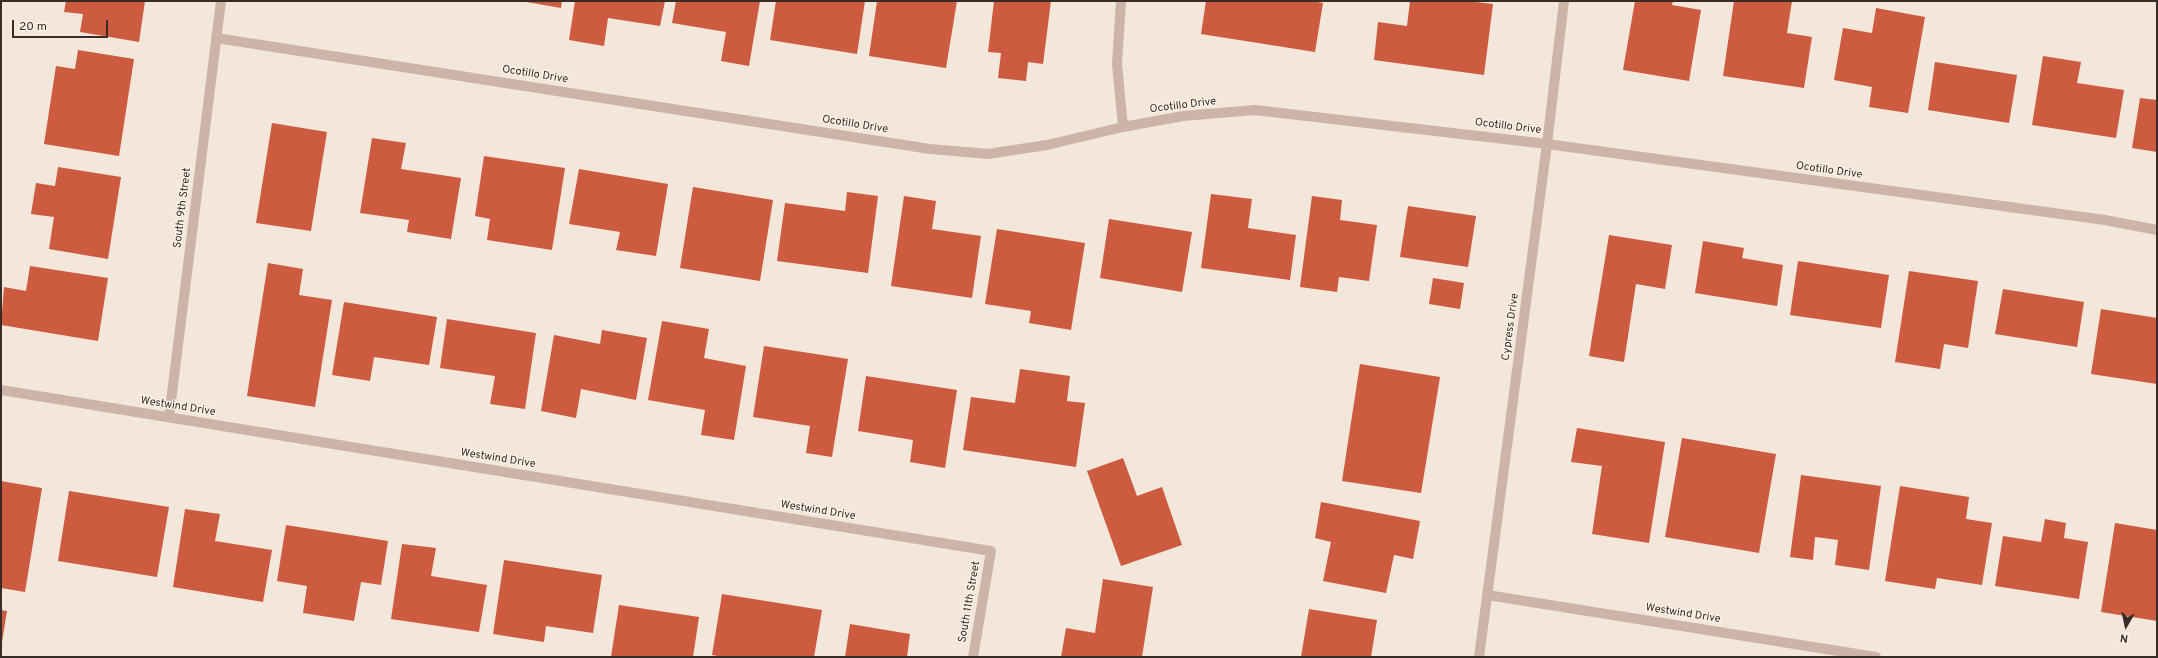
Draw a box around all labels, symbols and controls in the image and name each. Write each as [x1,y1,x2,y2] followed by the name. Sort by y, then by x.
[14,12,110,38] scale bar
[19,19,47,35] text: 20 m
[501,63,569,87] street label: Ocotillo Drive
[1149,95,1217,117] street label: Ocotillo Drive
[821,113,889,137] street label: Ocotillo Drive
[1474,116,1542,138] street label: Ocotillo Drive
[1795,160,1863,182] street label: Ocotillo Drive
[172,167,194,249] street label: South 9th Street
[1500,292,1522,362] street label: Cypress Drive
[140,395,216,419] street label: Westwind Drive
[460,447,536,471] street label: Westwind Drive
[780,499,856,523] street label: Westwind Drive
[956,560,984,644] street label: South 11th Street
[1645,602,1721,626] street label: Westwind Drive
[2106,606,2146,646] north arrow
[2119,630,2129,645] text: N

